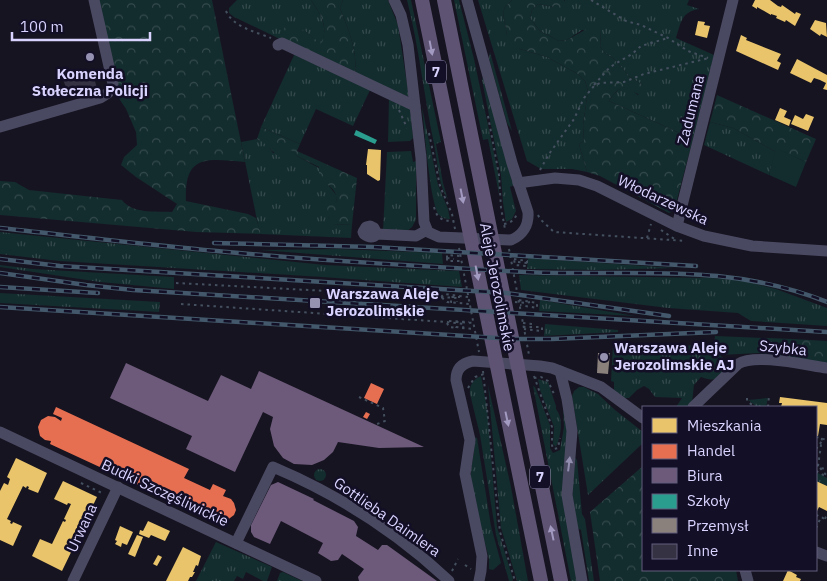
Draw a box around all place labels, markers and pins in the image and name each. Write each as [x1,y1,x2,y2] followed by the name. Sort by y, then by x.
[84,51,96,63] marker: Komenda Stołeczna Policji
[32,64,148,100] place label: Komenda Stołeczna Policji
[326,284,439,320] place label: Warszawa Aleje Jerozolimskie
[308,296,322,310] marker: Warszawa Aleje Jerozolimskie
[614,338,734,374] place label: Warszawa Aleje Jerozolimskie AJ
[598,351,610,363] marker: Warszawa Aleje Jerozolimskie AJ

